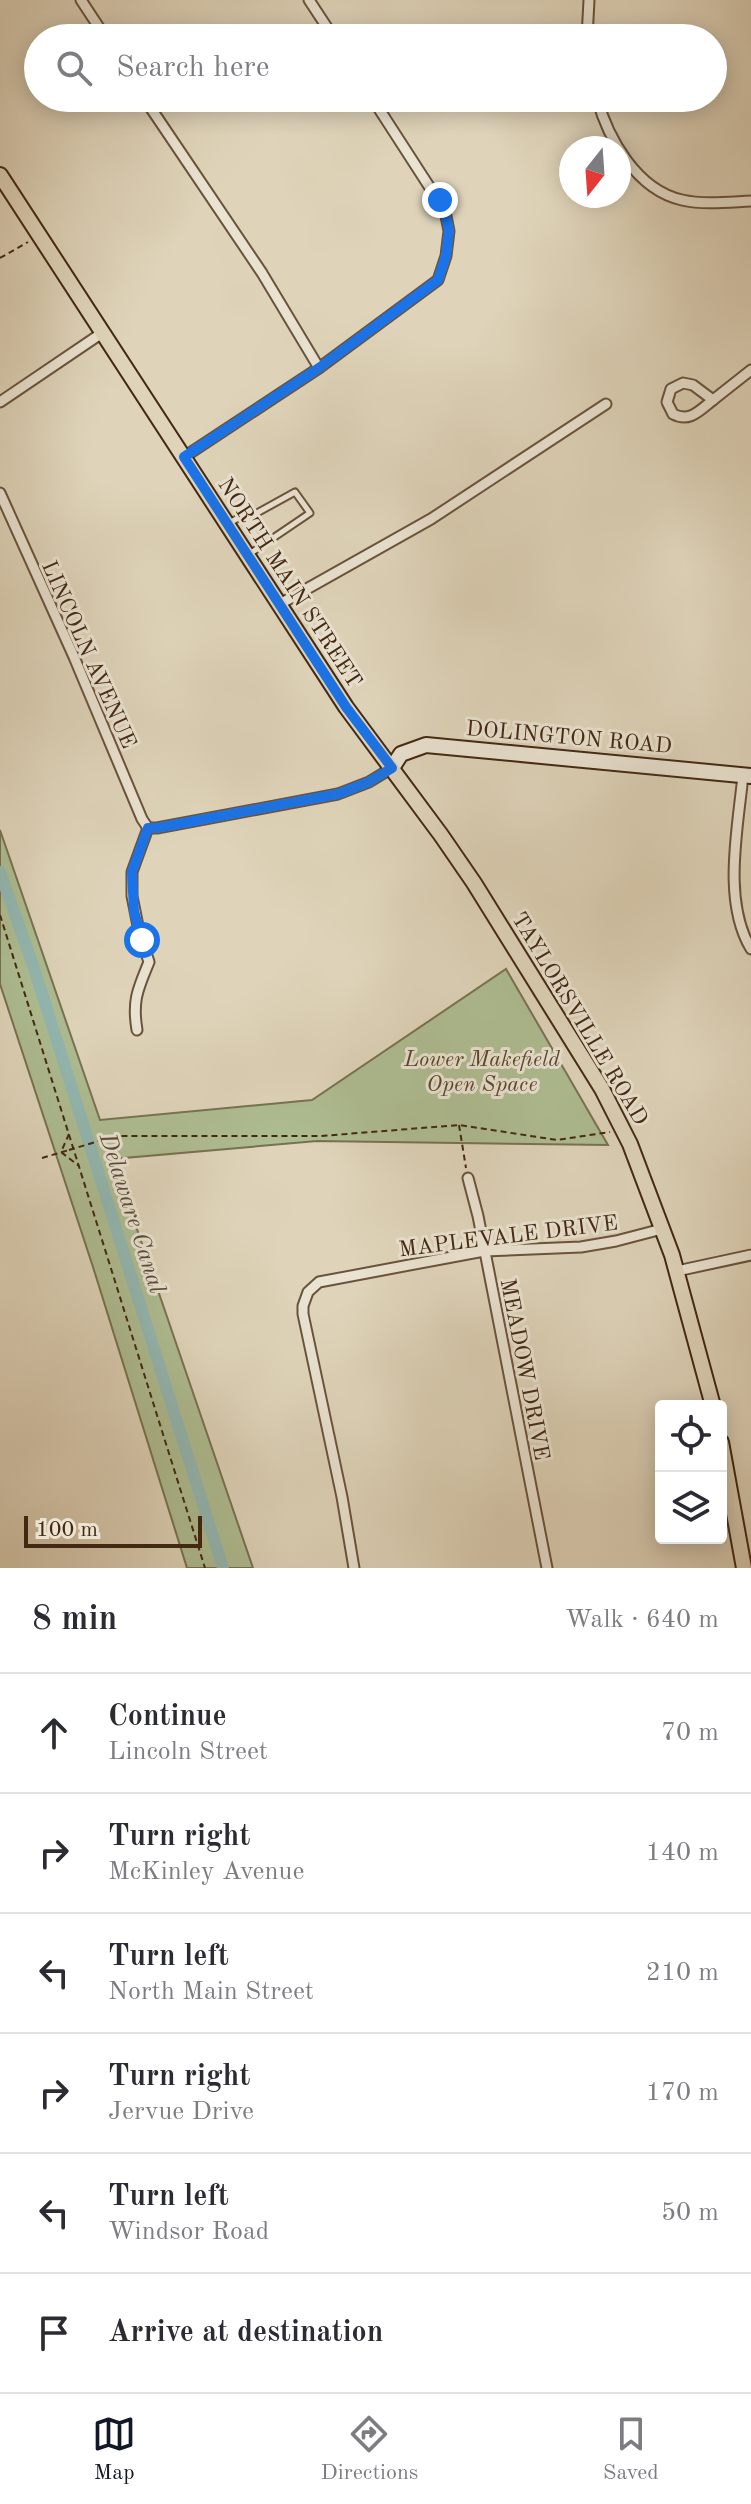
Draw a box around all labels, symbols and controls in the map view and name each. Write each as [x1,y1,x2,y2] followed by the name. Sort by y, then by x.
[24,24,727,112] search box
[52,46,96,90] icon: search
[116,53,270,83] text: Search here
[559,136,631,208] north arrow
[422,182,458,218] route end
[213,474,365,692] street label: NORTH MAIN STREET
[37,558,140,752] street label: LINCOLN AVENUE
[465,718,673,758] street label: DOLINGTON ROAD
[507,909,652,1129] street label: TAYLORSVILLE ROAD
[124,922,160,958] route start
[403,1049,560,1096] park label: Lower Makefield Open Space
[94,1130,168,1297] water label: Delaware Canal
[397,1213,619,1261] street label: MAPLEVALE DRIVE
[496,1277,552,1462] street label: MEADOW DRIVE
[655,1400,727,1544] map controls
[655,1400,727,1472] button: locate
[655,1472,727,1544] button: layers
[24,1512,202,1548] scale bar
[36,1519,98,1541] text: 100 m
[32,1603,117,1637] text: 8 min
[565,1607,719,1633] text: Walk · 640 m
[108,1702,227,1732] text: Continue
[32,1711,76,1755] icon: ahead
[661,1720,719,1746] text: 70 m
[108,1739,268,1765] text: Lincoln Street
[108,1822,250,1852] text: Turn right
[32,1831,76,1875] icon: right
[646,1840,719,1866] text: 140 m
[108,1859,304,1885] text: McKinley Avenue
[108,1942,229,1972] text: Turn left
[32,1951,76,1995] icon: left
[646,1960,719,1986] text: 210 m
[108,1979,314,2005] text: North Main Street
[108,2062,250,2092] text: Turn right
[32,2071,76,2115] icon: right
[646,2080,719,2106] text: 170 m
[108,2099,254,2125] text: Jervue Drive
[108,2182,229,2212] text: Turn left
[32,2191,76,2235] icon: left
[661,2200,719,2226] text: 50 m
[108,2219,269,2245] text: Windsor Road
[32,2311,76,2355] icon: arrive
[108,2318,383,2348] text: Arrive at destination
[92,2412,136,2487] tab: Map
[321,2412,418,2487] tab: Directions
[603,2412,659,2487] tab: Saved

